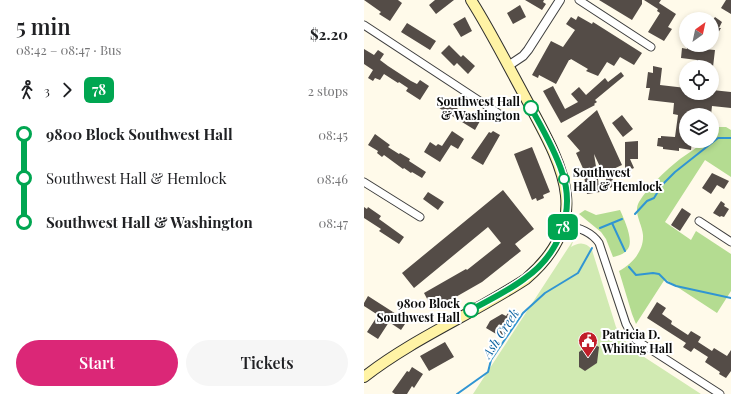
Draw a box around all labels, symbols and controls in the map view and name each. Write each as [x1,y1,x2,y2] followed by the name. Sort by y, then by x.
[16,11,71,41] text: 5 min
[679,12,719,52] north arrow
[679,12,719,148] map controls
[310,24,348,44] text: $2.20
[16,41,121,58] text: 08:42 – 08:47 · Bus
[679,60,719,100] button: locate
[16,79,38,101] icon: walk
[56,79,78,101] icon: forward
[92,80,106,99] text: 78
[44,82,50,99] text: 3
[308,82,348,99] text: 2 stops
[436,93,521,123] place label: Southwest Hall & Washington
[523,100,539,116] marker: Southwest Hall & Washington
[679,108,719,148] button: layers
[46,124,233,144] text: 9800 Block Southwest Hall
[318,126,348,143] text: 08:45
[573,164,663,194] place label: Southwest Hall & Hemlock
[46,168,227,188] text: Southwest Hall & Hemlock
[317,170,348,187] text: 08:46
[558,173,570,185] marker: Southwest Hall & Hemlock
[46,212,253,232] text: Southwest Hall & Washington
[318,214,348,231] text: 08:47
[545,214,581,240] line badge: 78
[556,217,570,236] text: 78
[376,295,461,325] place label: 9800 Block Southwest Hall
[463,302,479,318] marker: 9800 Block Southwest Hall
[477,305,522,362] water label: Ash Creek
[601,326,673,356] place label: Patricia D. Whiting Hall
[577,330,599,358] public building icon: Patricia D. Whiting Hall
[16,340,178,386] button: Start
[186,340,348,386] button: Tickets

